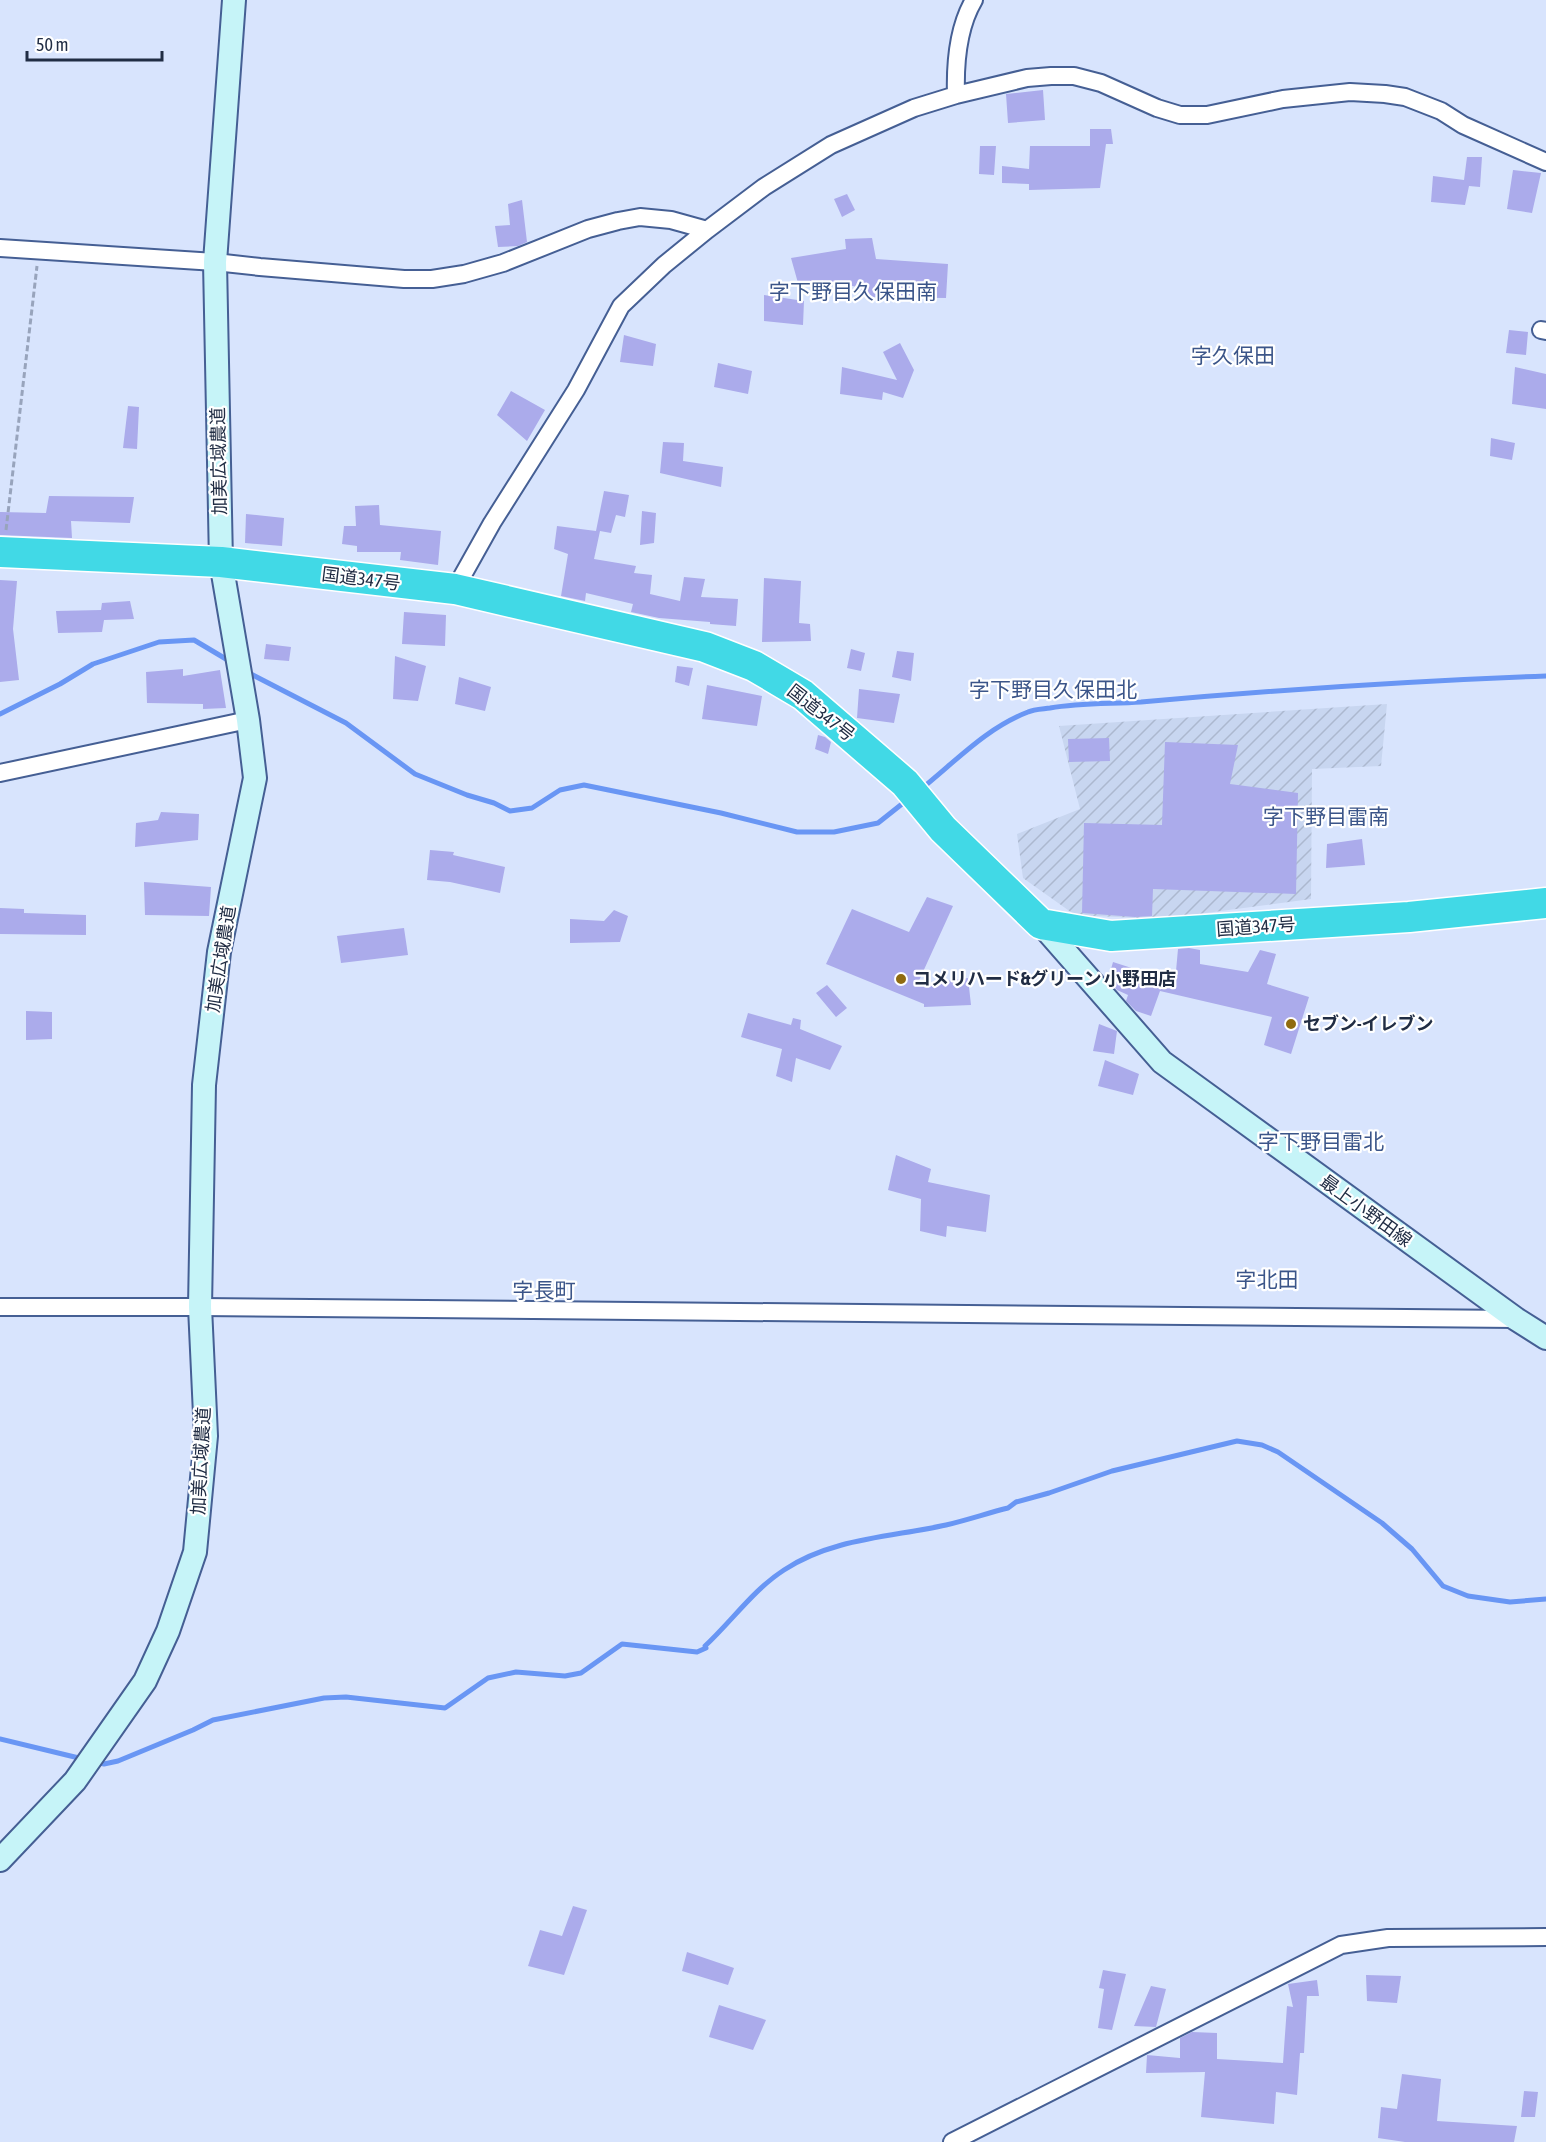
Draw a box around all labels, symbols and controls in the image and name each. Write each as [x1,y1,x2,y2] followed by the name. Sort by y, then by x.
[27,24,162,62] scale bar
[36,34,68,55] text: 50 m
[769,279,937,303] district label: 字下野目久保田南
[1191,343,1275,367] district label: 字久保田
[207,407,230,515] street label: 加美広域農道
[320,563,402,594] street label: 国道347号
[969,677,1137,701] district label: 字下野目久保田北
[784,680,859,745] street label: 国道347号
[1263,804,1389,828] district label: 字下野目雷南
[202,904,239,1014] street label: 加美広域農道
[1216,913,1296,940] street label: 国道347号
[913,968,1176,989] place label: コメリハード&グリーン 小野田店
[894,972,908,986] marker: コメリハード&グリーン 小野田店
[1303,1013,1434,1034] place label: セブン-イレブン
[1284,1017,1298,1031] marker: セブン-イレブン
[1258,1129,1384,1153] district label: 字下野目雷北
[1316,1170,1416,1251] street label: 最上小野田線
[1236,1267,1299,1291] district label: 字北田
[513,1278,576,1302] district label: 字長町
[187,1406,214,1515] street label: 加美広域農道

